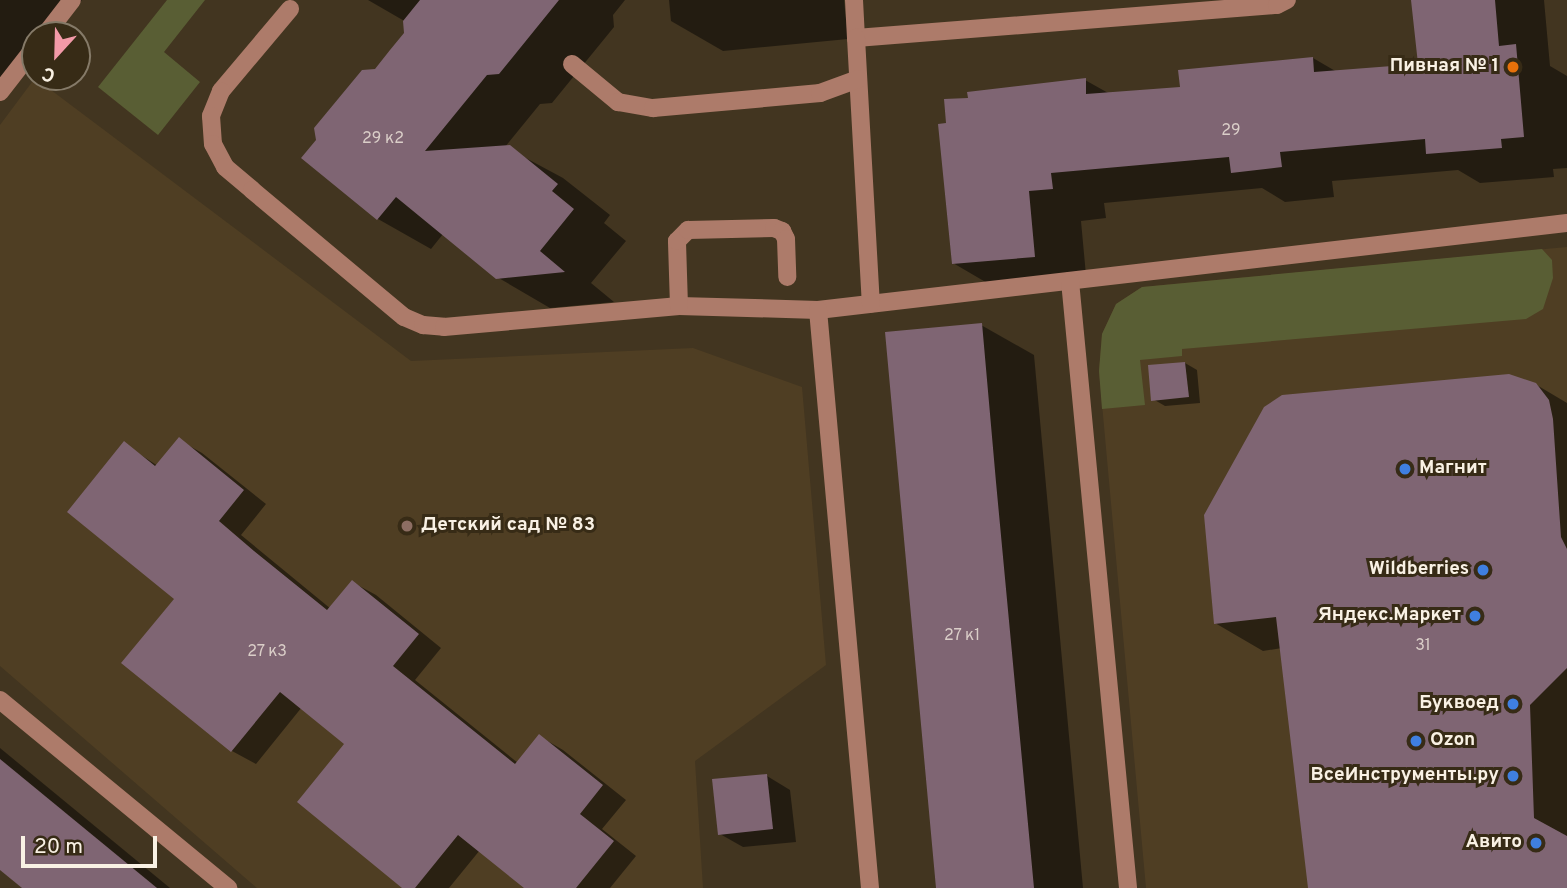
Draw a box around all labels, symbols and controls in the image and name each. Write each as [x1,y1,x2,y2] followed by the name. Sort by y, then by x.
[21,21,91,91] north arrow
[1390,56,1499,78] place label: Пивная № 1
[1505,59,1521,75] marker: Пивная № 1
[39,60,59,87] text: С
[1221,121,1241,141] house number: 29
[362,129,404,149] house number: 29 к2
[1419,458,1487,480] place label: Магнит
[1397,461,1413,477] marker: Магнит
[421,515,595,537] place label: Детский сад № 83
[399,518,415,534] marker: Детский сад № 83
[1369,559,1469,581] place label: Wildberries
[1475,562,1491,578] marker: Wildberries
[1318,605,1461,627] place label: Яндекс.Маркет
[1467,608,1483,624] marker: Яндекс.Маркет
[944,626,980,646] house number: 27 к1
[1415,636,1431,656] house number: 31
[247,642,287,662] house number: 27 к3
[1419,693,1499,715] place label: Буквоед
[1505,696,1521,712] marker: Буквоед
[1430,730,1475,752] place label: Ozon
[1408,733,1424,749] marker: Ozon
[1311,765,1499,787] place label: ВсеИнструменты.ру
[1505,768,1521,784] marker: ВсеИнструменты.ру
[24,822,161,866] scale bar
[1466,832,1522,854] place label: Авито
[34,834,83,861] text: 20 m
[1528,835,1544,851] marker: Авито

